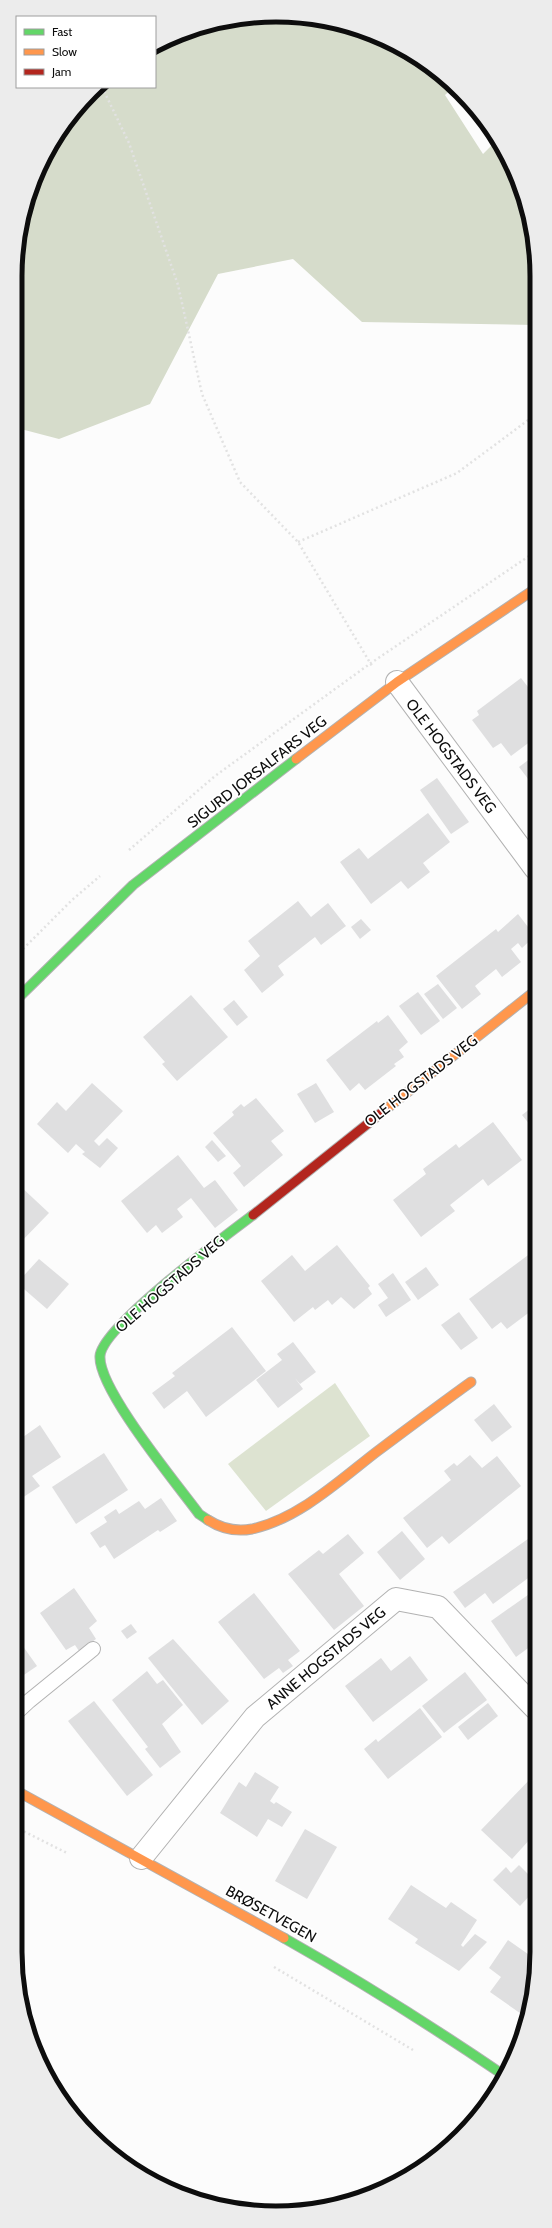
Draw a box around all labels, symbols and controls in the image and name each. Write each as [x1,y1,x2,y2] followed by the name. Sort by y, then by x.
[16,16,156,88] legend
[52,24,72,39] text: Fast
[52,44,77,59] text: Slow
[51,64,71,79] text: Jam
[402,695,500,817] street label: OLE HOGSTADS VEG
[184,712,330,832] street label: SIGURD JORSALFARS VEG
[361,1031,481,1131] street label: OLE HOGSTADS VEG
[112,1232,228,1336] street label: OLE HOGSTADS VEG
[263,1603,389,1713] street label: ANNE HOGSTADS VEG
[223,1882,319,1946] street label: BRØSETVEGEN

